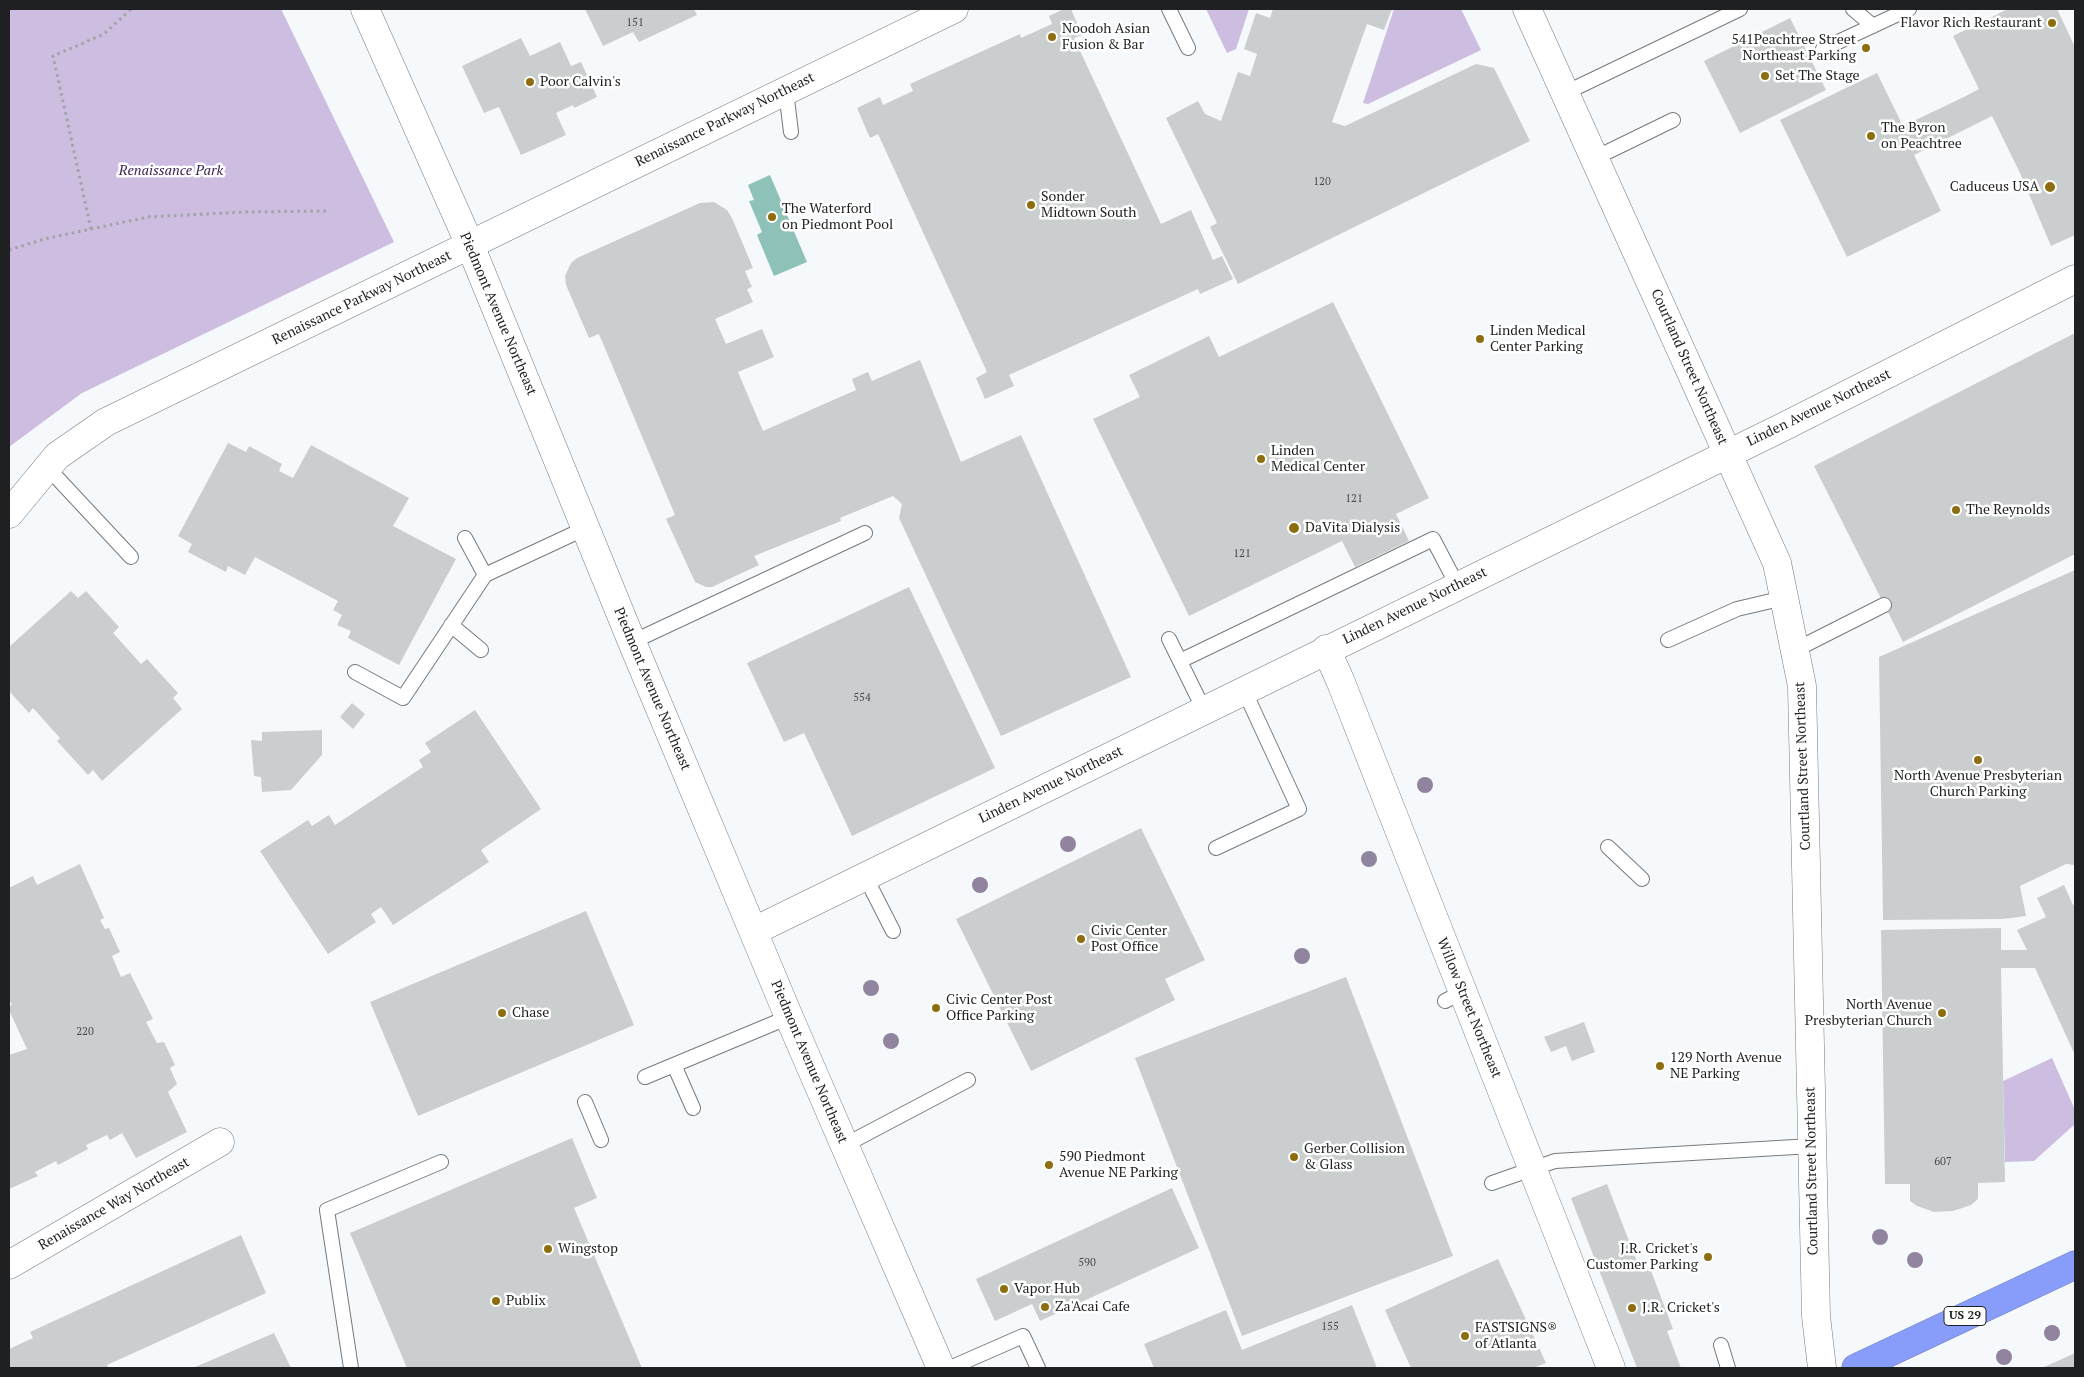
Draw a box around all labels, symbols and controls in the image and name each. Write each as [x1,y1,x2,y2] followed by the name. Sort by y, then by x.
[1900,15,2042,31] place label: Flavor Rich Restaurant
[626,16,644,30] house number: 151
[2046,17,2058,29] marker: Flavor Rich Restaurant
[1062,21,1150,54] place label: Noodoh Asian Fusion & Bar
[1046,31,1058,43] marker: Noodoh Asian Fusion & Bar
[1731,32,1856,64] place label: 541Peachtree Street Northeast Parking
[1860,42,1872,54] marker: 541Peachtree Street Northeast Parking
[1775,68,1860,84] place label: Set The Stage
[633,69,817,171] street label: Renaissance Parkway Northeast
[1759,70,1771,82] marker: Set The Stage
[540,74,621,90] place label: Poor Calvin's
[524,76,536,88] marker: Poor Calvin's
[1881,120,1962,152] place label: The Byron on Peachtree
[1865,130,1877,142] marker: The Byron on Peachtree
[119,163,223,179] park label: Renaissance Park
[1313,175,1331,189] house number: 120
[1950,179,2039,195] place label: Caduceus USA
[2043,180,2057,194] marker: Caduceus USA
[1041,189,1136,222] place label: Sonder Midtown South
[1025,199,1037,211] marker: Sonder Midtown South
[782,201,893,233] place label: The Waterford on Piedmont Pool
[766,211,778,223] marker: The Waterford on Piedmont Pool
[456,230,540,398] street label: Piedmont Avenue Northeast
[270,247,454,349] street label: Renaissance Parkway Northeast
[1647,287,1731,447] street label: Courtland Street Northeast
[1490,323,1586,356] place label: Linden Medical Center Parking
[1474,333,1486,345] marker: Linden Medical Center Parking
[1744,366,1894,450] street label: Linden Avenue Northeast
[1271,443,1365,476] place label: Linden Medical Center
[1255,453,1267,465] marker: Linden Medical Center
[1345,492,1363,506] house number: 121
[1966,502,2050,518] place label: The Reynolds
[1950,504,1962,516] marker: The Reynolds
[1305,520,1400,536] place label: DaVita Dialysis
[1287,521,1301,535] marker: DaVita Dialysis
[1233,547,1251,561] house number: 121
[1340,564,1490,648] street label: Linden Avenue Northeast
[610,605,694,773] street label: Piedmont Avenue Northeast
[1792,681,1814,851] street label: Courtland Street Northeast
[853,691,871,705] house number: 554
[976,743,1126,827] street label: Linden Avenue Northeast
[1972,754,1984,766] marker: North Avenue Presbyterian Church Parking
[1894,768,2062,800] place label: North Avenue Presbyterian Church Parking
[1091,923,1167,956] place label: Civic Center Post Office
[1075,933,1087,945] marker: Civic Center Post Office
[1433,935,1505,1081] street label: Willow Street Northeast
[767,978,851,1146] street label: Piedmont Avenue Northeast
[946,992,1052,1024] place label: Civic Center Post Office Parking
[1805,997,1932,1030] place label: North Avenue Presbyterian Church
[930,1002,942,1014] marker: Civic Center Post Office Parking
[512,1005,549,1021] place label: Chase
[496,1007,508,1019] marker: Chase
[1936,1007,1948,1019] marker: North Avenue Presbyterian Church
[76,1025,94,1039] house number: 220
[1670,1050,1782,1082] place label: 129 North Avenue NE Parking
[1654,1060,1666,1072] marker: 129 North Avenue NE Parking
[1802,1087,1822,1255] street label: Courtland Street Northeast
[1304,1141,1405,1174] place label: Gerber Collision & Glass
[1059,1149,1178,1182] place label: 590 Piedmont Avenue NE Parking
[1288,1151,1300,1163] marker: Gerber Collision & Glass
[36,1154,192,1254] street label: Renaissance Way Northeast
[1934,1155,1952,1169] house number: 607
[1043,1159,1055,1171] marker: 590 Piedmont Avenue NE Parking
[558,1241,618,1257] place label: Wingstop
[1586,1241,1698,1274] place label: J.R. Cricket's Customer Parking
[542,1243,554,1255] marker: Wingstop
[1702,1251,1714,1263] marker: J.R. Cricket's Customer Parking
[1078,1256,1096,1270] house number: 590
[1014,1281,1080,1297] place label: Vapor Hub
[998,1283,1010,1295] marker: Vapor Hub
[506,1293,546,1309] place label: Publix
[490,1295,502,1307] marker: Publix
[1055,1299,1130,1315] place label: Za'Acai Cafe
[1642,1300,1720,1316] place label: J.R. Cricket's
[1039,1301,1051,1313] marker: Za'Acai Cafe
[1626,1302,1638,1314] marker: J.R. Cricket's
[1944,1306,1986,1325] road number: US 29
[1321,1320,1339,1334] house number: 155
[1475,1320,1557,1352] place label: FASTSIGNS® of Atlanta
[1459,1330,1471,1342] marker: FASTSIGNS® of Atlanta

